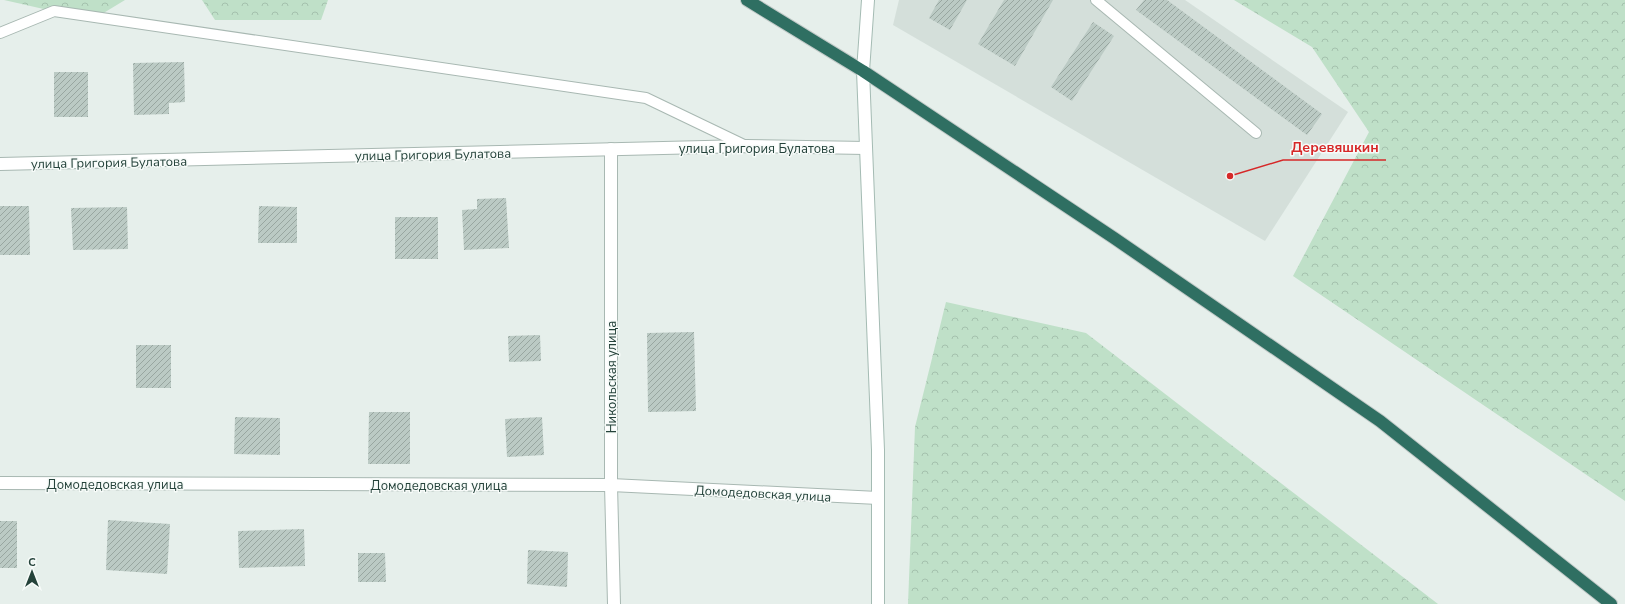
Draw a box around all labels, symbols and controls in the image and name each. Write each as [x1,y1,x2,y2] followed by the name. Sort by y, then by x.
[1283,134,1386,160] callout: Деревяшкин
[1291,138,1379,157] text: Деревяшкин
[679,140,835,158] street label: улица Григория Булатова
[355,145,511,165] street label: улица Григория Булатова
[31,153,187,173] street label: улица Григория Булатова
[603,321,621,433] street label: Никольская улица
[47,476,183,494] street label: Домодедовская улица
[371,477,507,495] street label: Домодедовская улица
[694,481,832,507] street label: Домодедовская улица
[12,552,52,592] north arrow
[28,555,36,570] text: С

